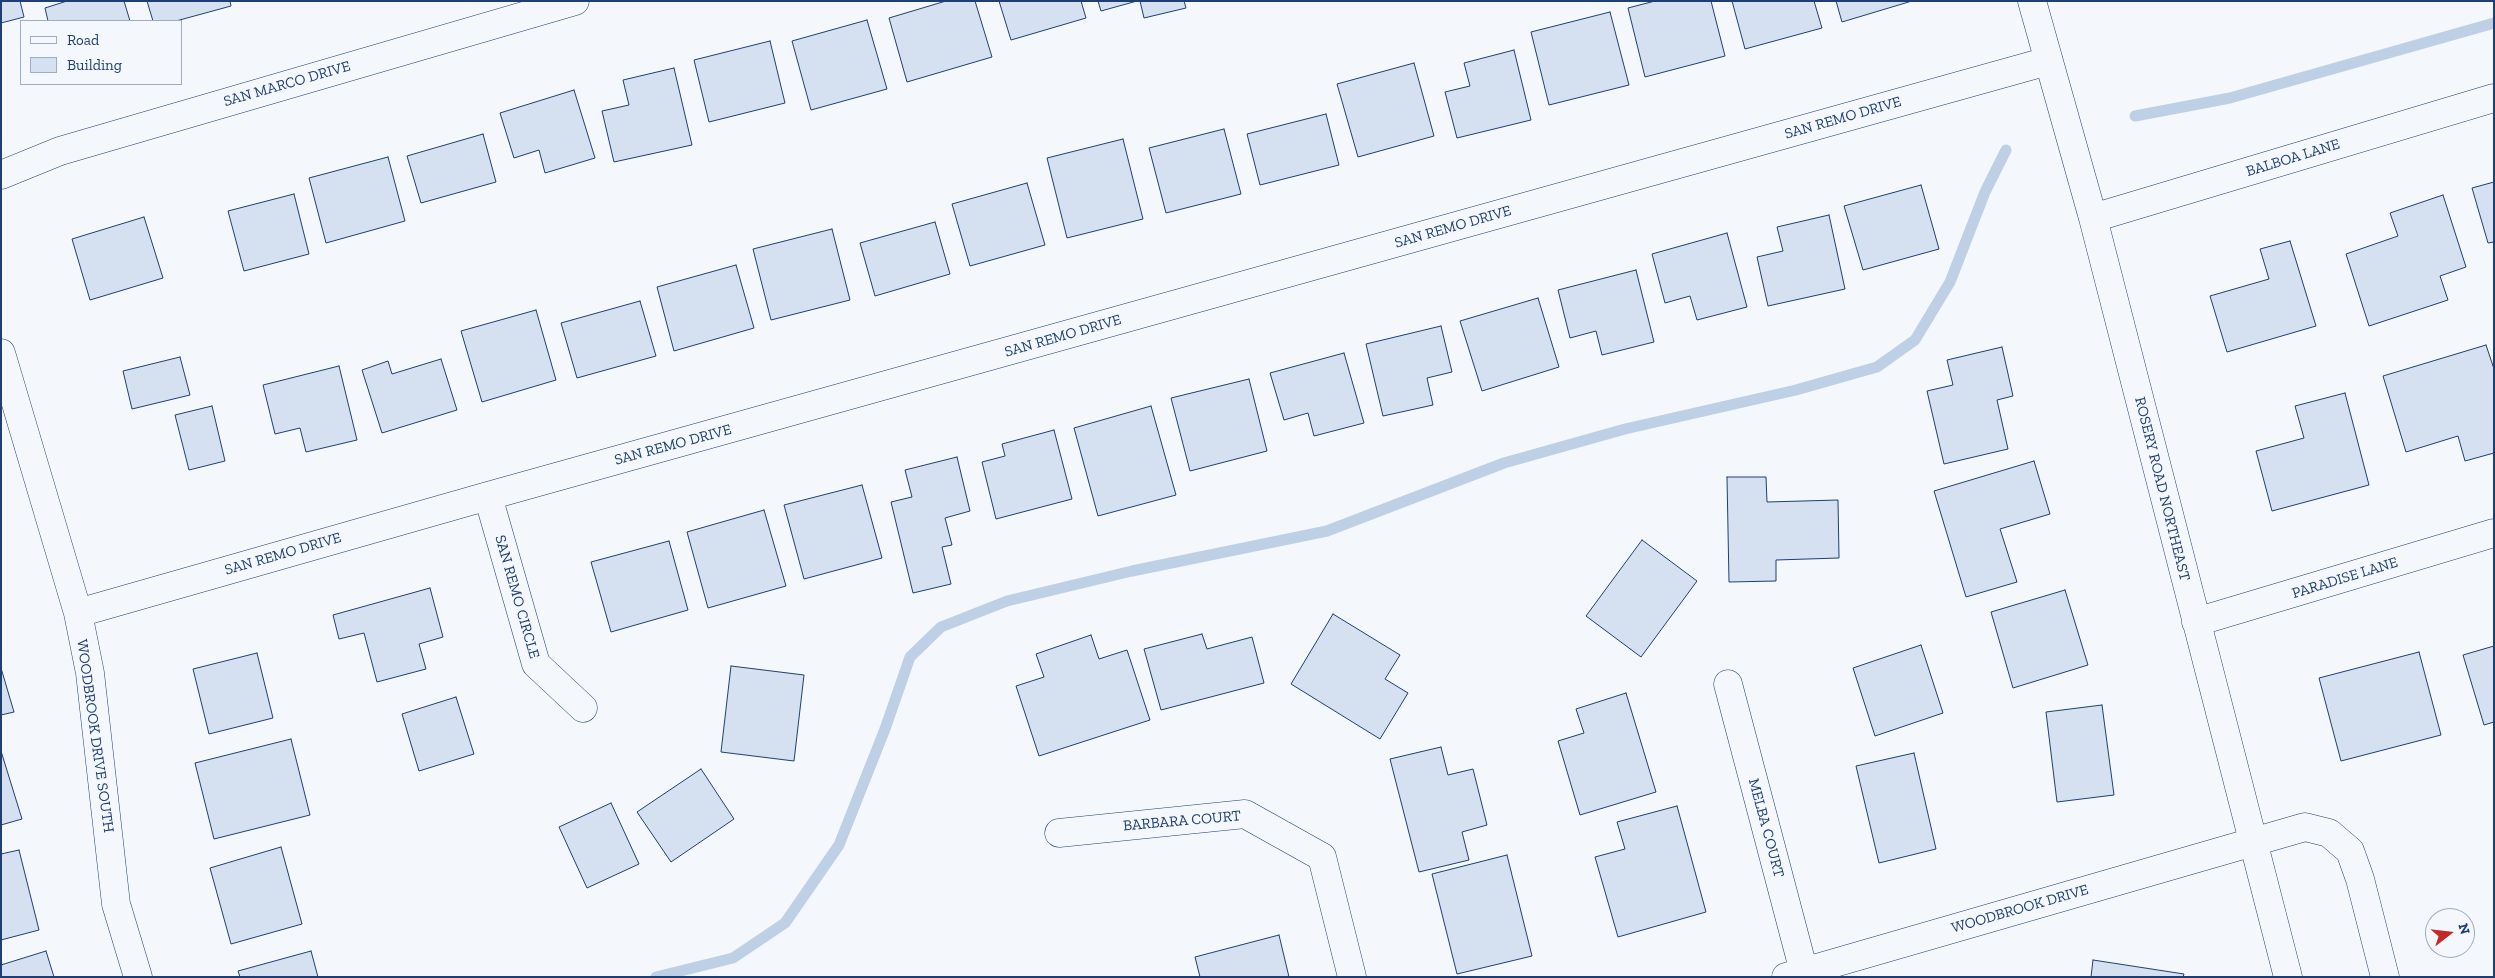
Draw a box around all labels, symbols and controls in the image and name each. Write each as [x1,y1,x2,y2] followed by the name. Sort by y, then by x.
[20,20,182,85] legend
[67,31,99,49] text: Road
[67,56,122,74] text: Building
[222,57,352,111] street label: SAN MARCO DRIVE
[1783,93,1903,143] street label: SAN REMO DRIVE
[2244,135,2342,181] street label: BALBOA LANE
[1393,202,1513,252] street label: SAN REMO DRIVE
[1003,311,1123,361] street label: SAN REMO DRIVE
[2130,395,2194,583] street label: ROSERY ROAD NORTHEAST
[613,421,733,469] street label: SAN REMO DRIVE
[223,529,343,579] street label: SAN REMO DRIVE
[491,533,543,661] street label: SAN REMO CIRCLE
[2290,553,2400,603] street label: PARADISE LANE
[72,638,118,834] street label: WOODBROOK DRIVE SOUTH
[1744,776,1788,880] street label: MELBA COURT
[1122,807,1242,835] street label: BARBARA COURT
[1949,881,2091,937] street label: WOODBROOK DRIVE
[2425,908,2475,958] north arrow
[2454,922,2474,936] text: N

